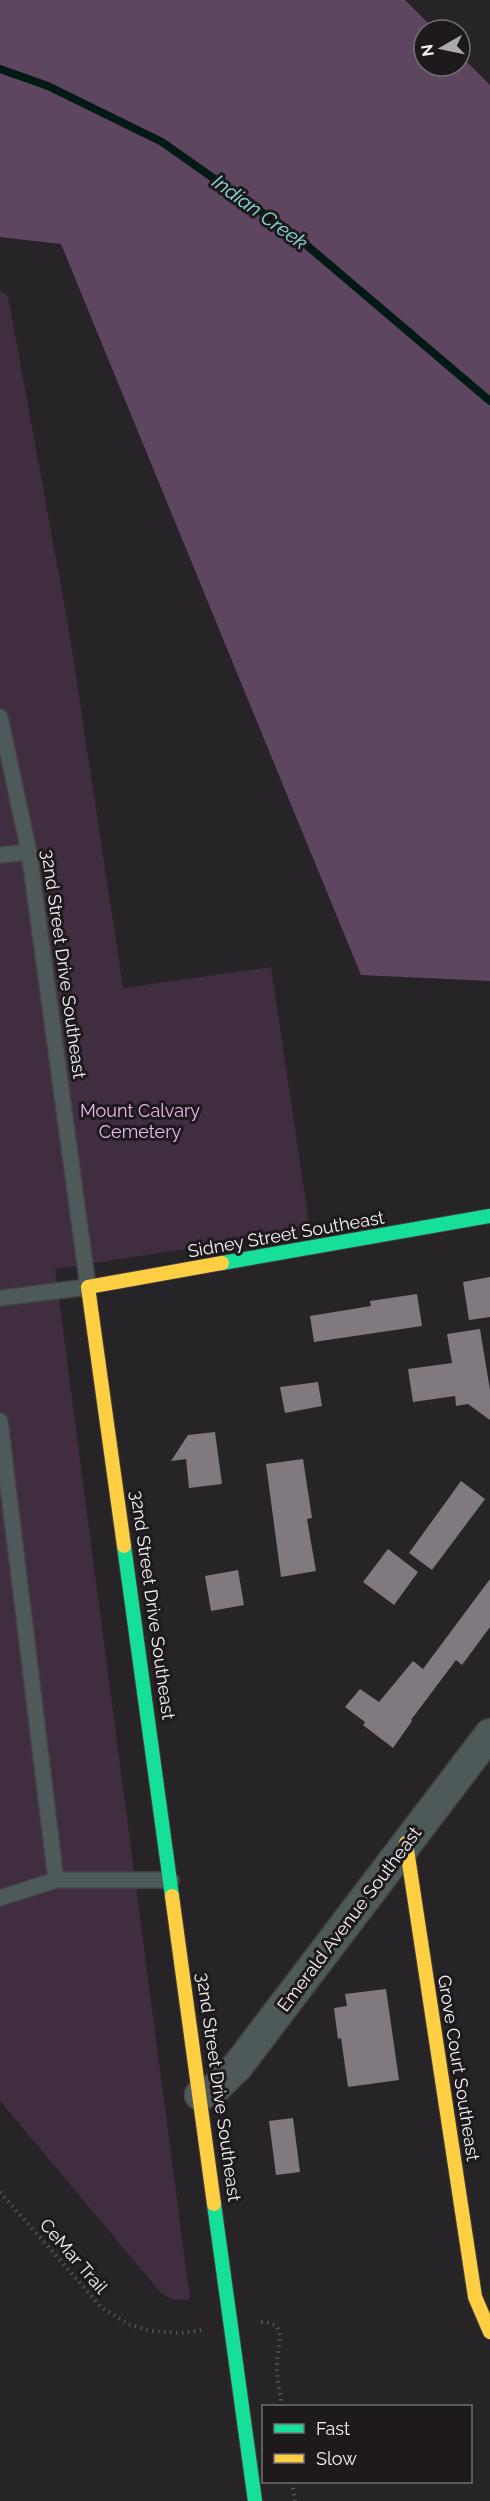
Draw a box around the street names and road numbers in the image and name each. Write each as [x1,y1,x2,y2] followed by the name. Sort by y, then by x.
[38,848,90,1080] street label: 32nd Street Drive Southeast
[186,1206,386,1262] street label: Sidney Street Southeast
[127,1489,179,1721] street label: 32nd Street Drive Southeast
[273,1822,425,2016] street label: Emerald Avenue Southeast
[193,1971,245,2203] street label: 32nd Street Drive Southeast
[434,1973,484,2163] street label: Grove Court Southeast
[36,2214,112,2298] street label: CeMar Trail

